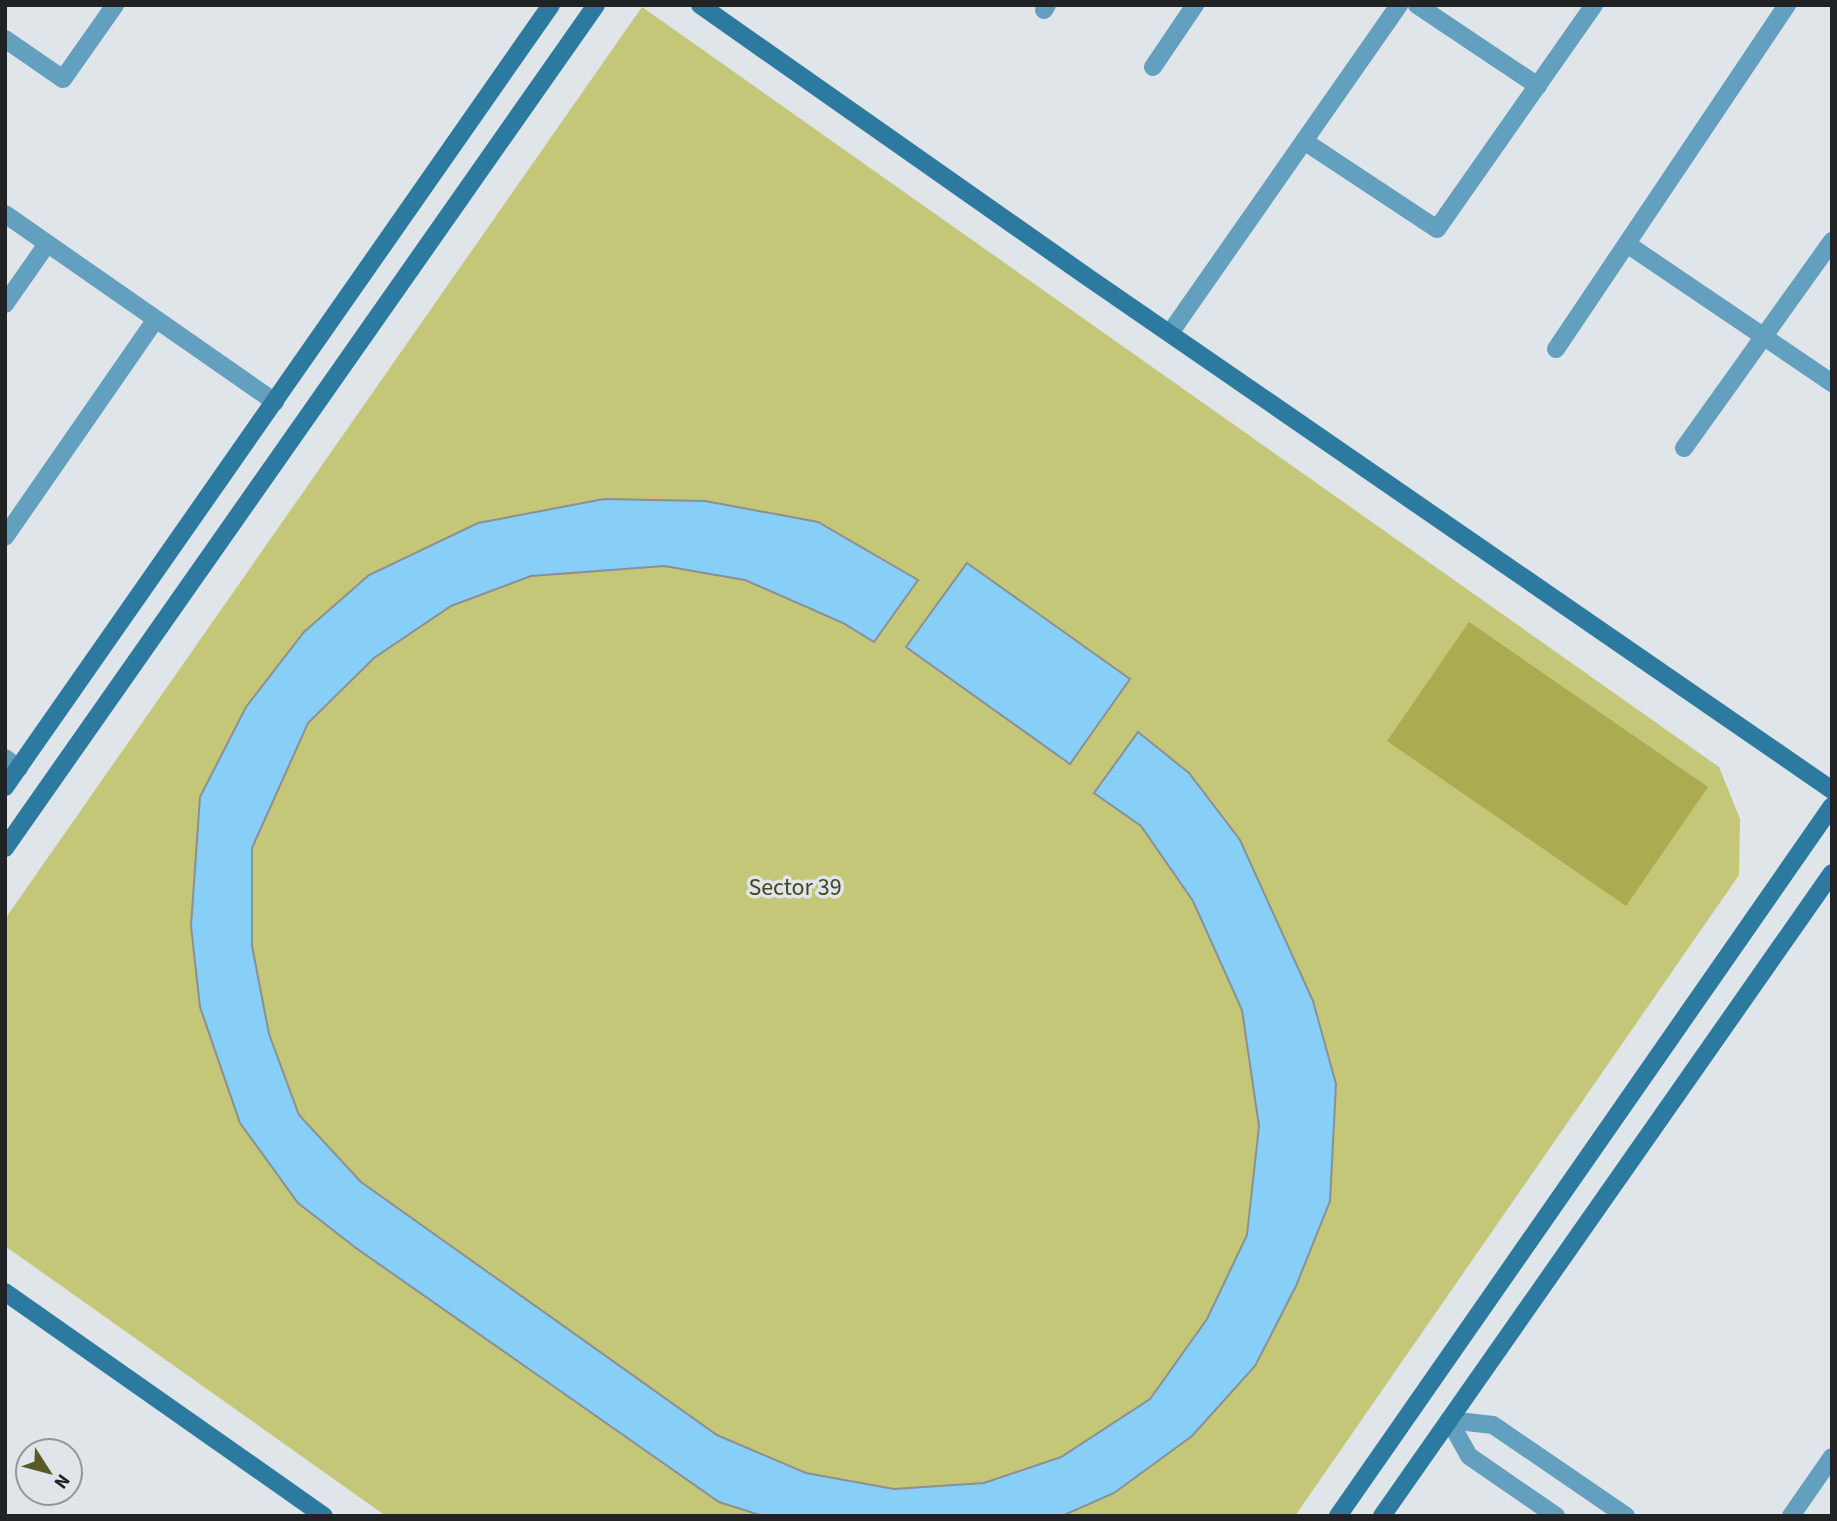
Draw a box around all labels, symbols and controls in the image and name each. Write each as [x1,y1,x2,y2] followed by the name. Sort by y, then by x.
[748,870,842,905] park label: Sector 39
[14,1437,84,1507] north arrow
[47,1468,76,1494] text: N

